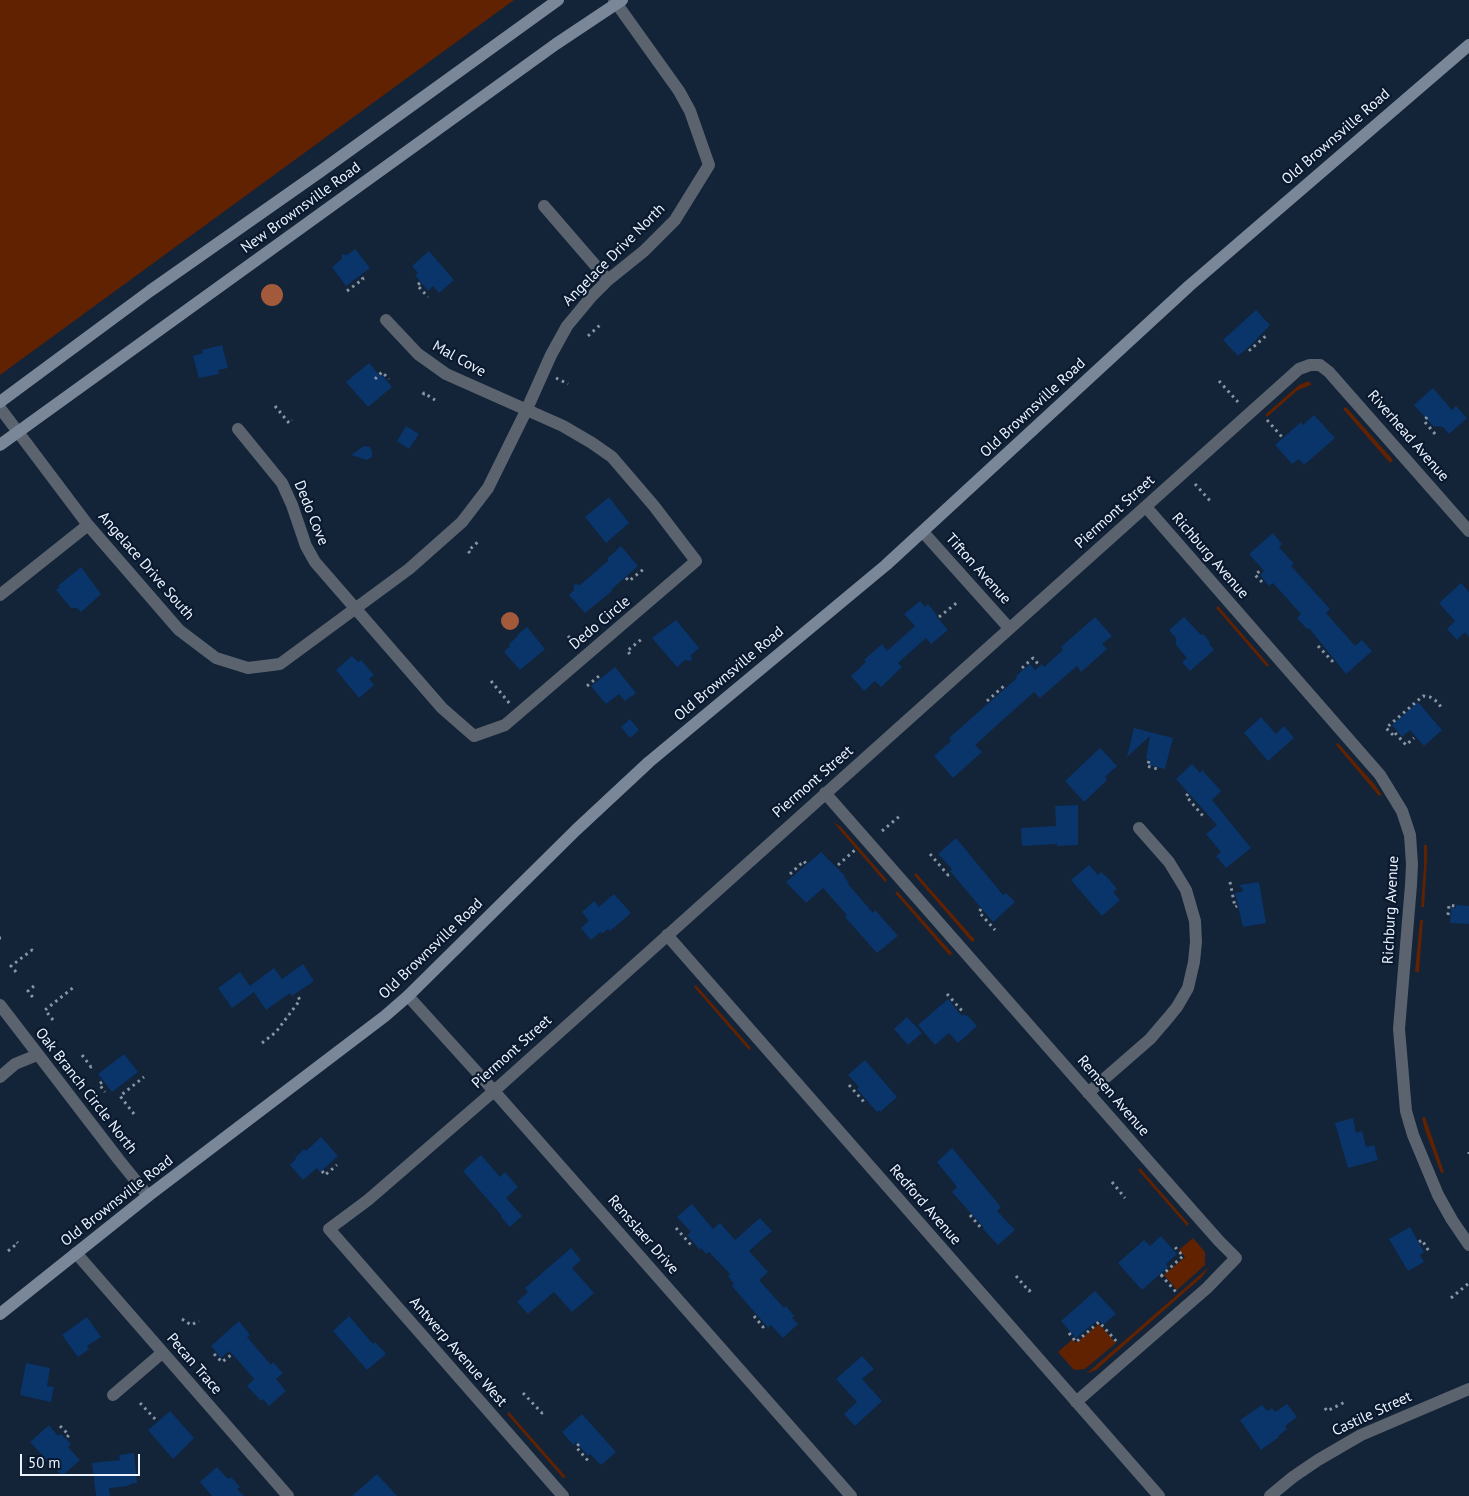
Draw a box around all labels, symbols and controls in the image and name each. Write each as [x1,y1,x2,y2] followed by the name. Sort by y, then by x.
[1278,85,1394,189] street label: Old Brownsville Road
[238,159,364,257] street label: New Brownsville Road
[559,200,669,310] street label: Angelace Drive North
[429,337,489,381] street label: Mal Cove
[977,355,1089,461] street label: Old Brownsville Road
[1364,387,1452,485] street label: Riverhead Avenue
[1071,472,1159,552] street label: Piermont Street
[290,478,332,548] street label: Dedo Cove
[94,508,198,624] street label: Angelace Drive South
[1168,509,1252,603] street label: Richburg Avenue
[942,530,1014,608] street label: Tifton Avenue
[566,592,634,654] street label: Dedo Circle
[671,623,787,725] street label: Old Brownsville Road
[769,742,857,822] street label: Piermont Street
[1379,856,1403,964] street label: Richburg Avenue
[375,895,487,1003] street label: Old Brownsville Road
[468,1012,556,1092] street label: Piermont Street
[31,1024,141,1158] street label: Oak Branch Circle North
[1073,1052,1153,1140] street label: Remsen Avenue
[57,1152,177,1250] street label: Old Brownsville Road
[885,1161,965,1249] street label: Redford Avenue
[604,1192,682,1278] street label: Rensslaer Drive
[405,1293,511,1411] street label: Antwerp Avenue West
[163,1330,225,1398] street label: Pecan Trace
[1329,1388,1415,1440] street label: Castile Street
[22,1444,142,1476] scale bar
[28,1453,61,1472] text: 50 m

